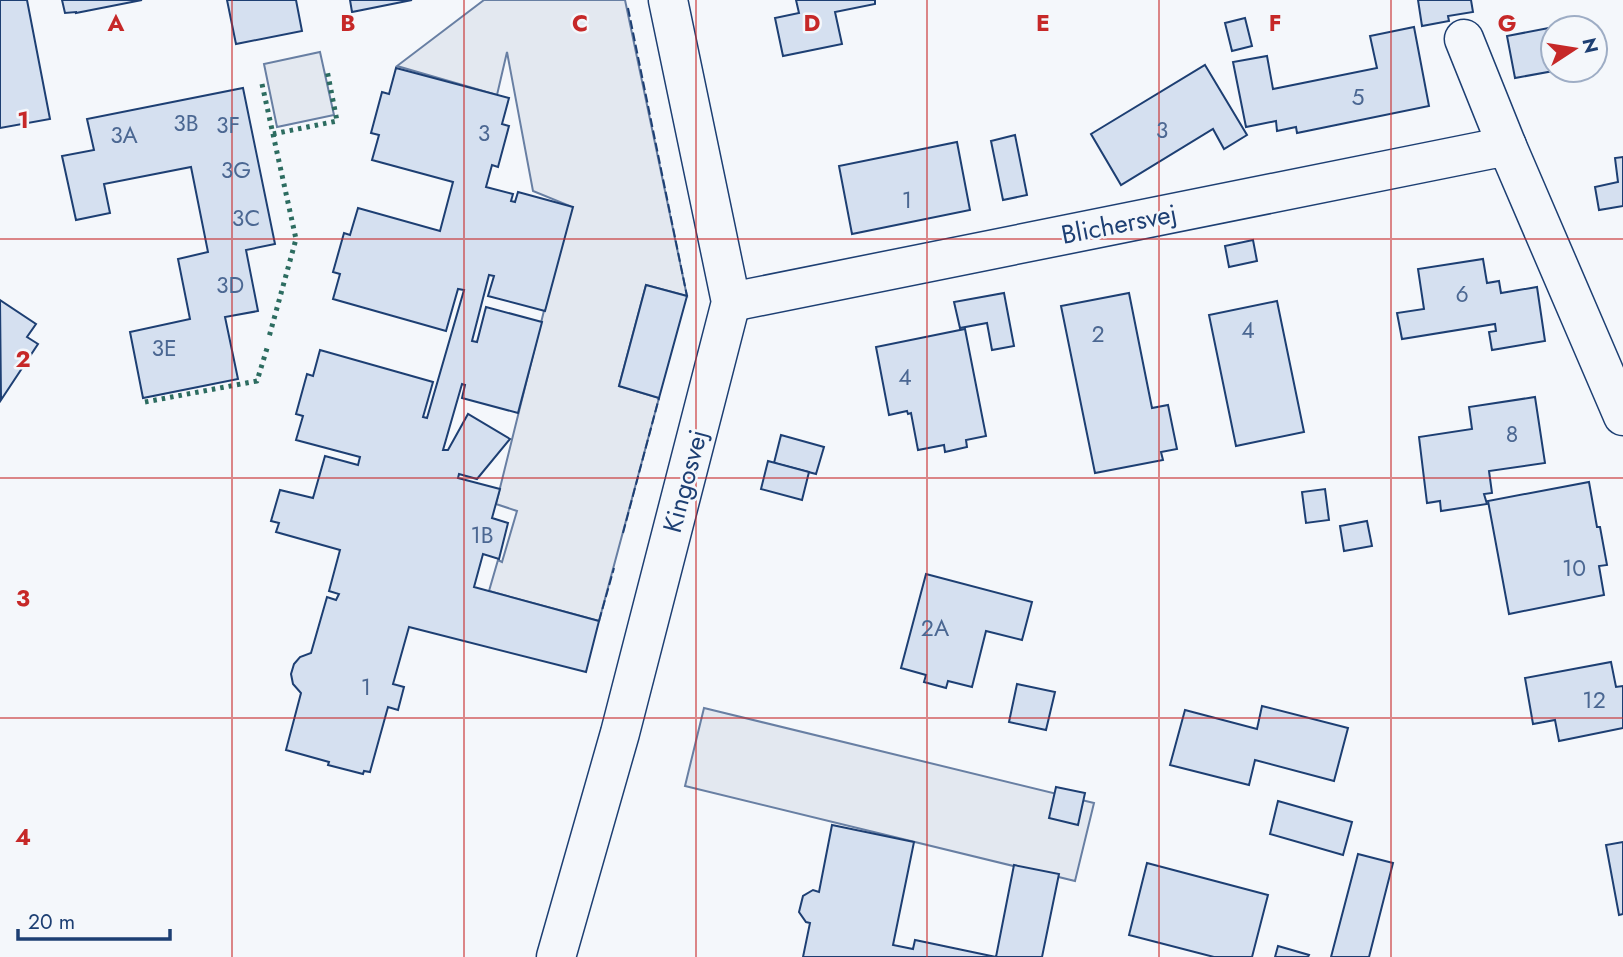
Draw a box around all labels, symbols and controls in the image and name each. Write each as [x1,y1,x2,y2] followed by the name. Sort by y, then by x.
[107,6,125,40] text: A
[340,6,356,40] text: B
[572,6,588,40] text: C
[804,6,821,40] text: D
[1036,6,1050,40] text: E
[1269,6,1281,40] text: F
[1498,6,1516,40] text: G
[1539,14,1609,84] north arrow
[1575,35,1605,56] text: N
[1352,80,1365,114] house number: 5
[17,103,29,137] text: 1
[173,106,199,140] house number: 3B
[216,108,240,142] house number: 3F
[1156,113,1168,147] house number: 3
[478,116,490,150] house number: 3
[110,118,139,152] house number: 3A
[221,153,251,187] house number: 3G
[902,183,912,217] house number: 1
[1058,194,1180,254] street label: Blichersvej
[232,201,260,235] house number: 3C
[216,268,244,302] house number: 3D
[1455,277,1469,311] house number: 6
[1241,313,1255,347] house number: 4
[1091,317,1105,351] house number: 2
[151,331,177,365] house number: 3E
[15,342,31,376] text: 2
[898,360,912,394] house number: 4
[1506,417,1518,451] house number: 8
[653,425,717,537] street label: Kingosvej
[470,518,494,552] house number: 1B
[1562,551,1586,585] house number: 10
[16,581,30,615] text: 3
[921,611,950,645] house number: 2A
[361,670,371,704] house number: 1
[1582,683,1606,717] house number: 12
[15,820,31,854] text: 4
[18,898,170,942] scale bar
[28,907,75,937] text: 20 m

